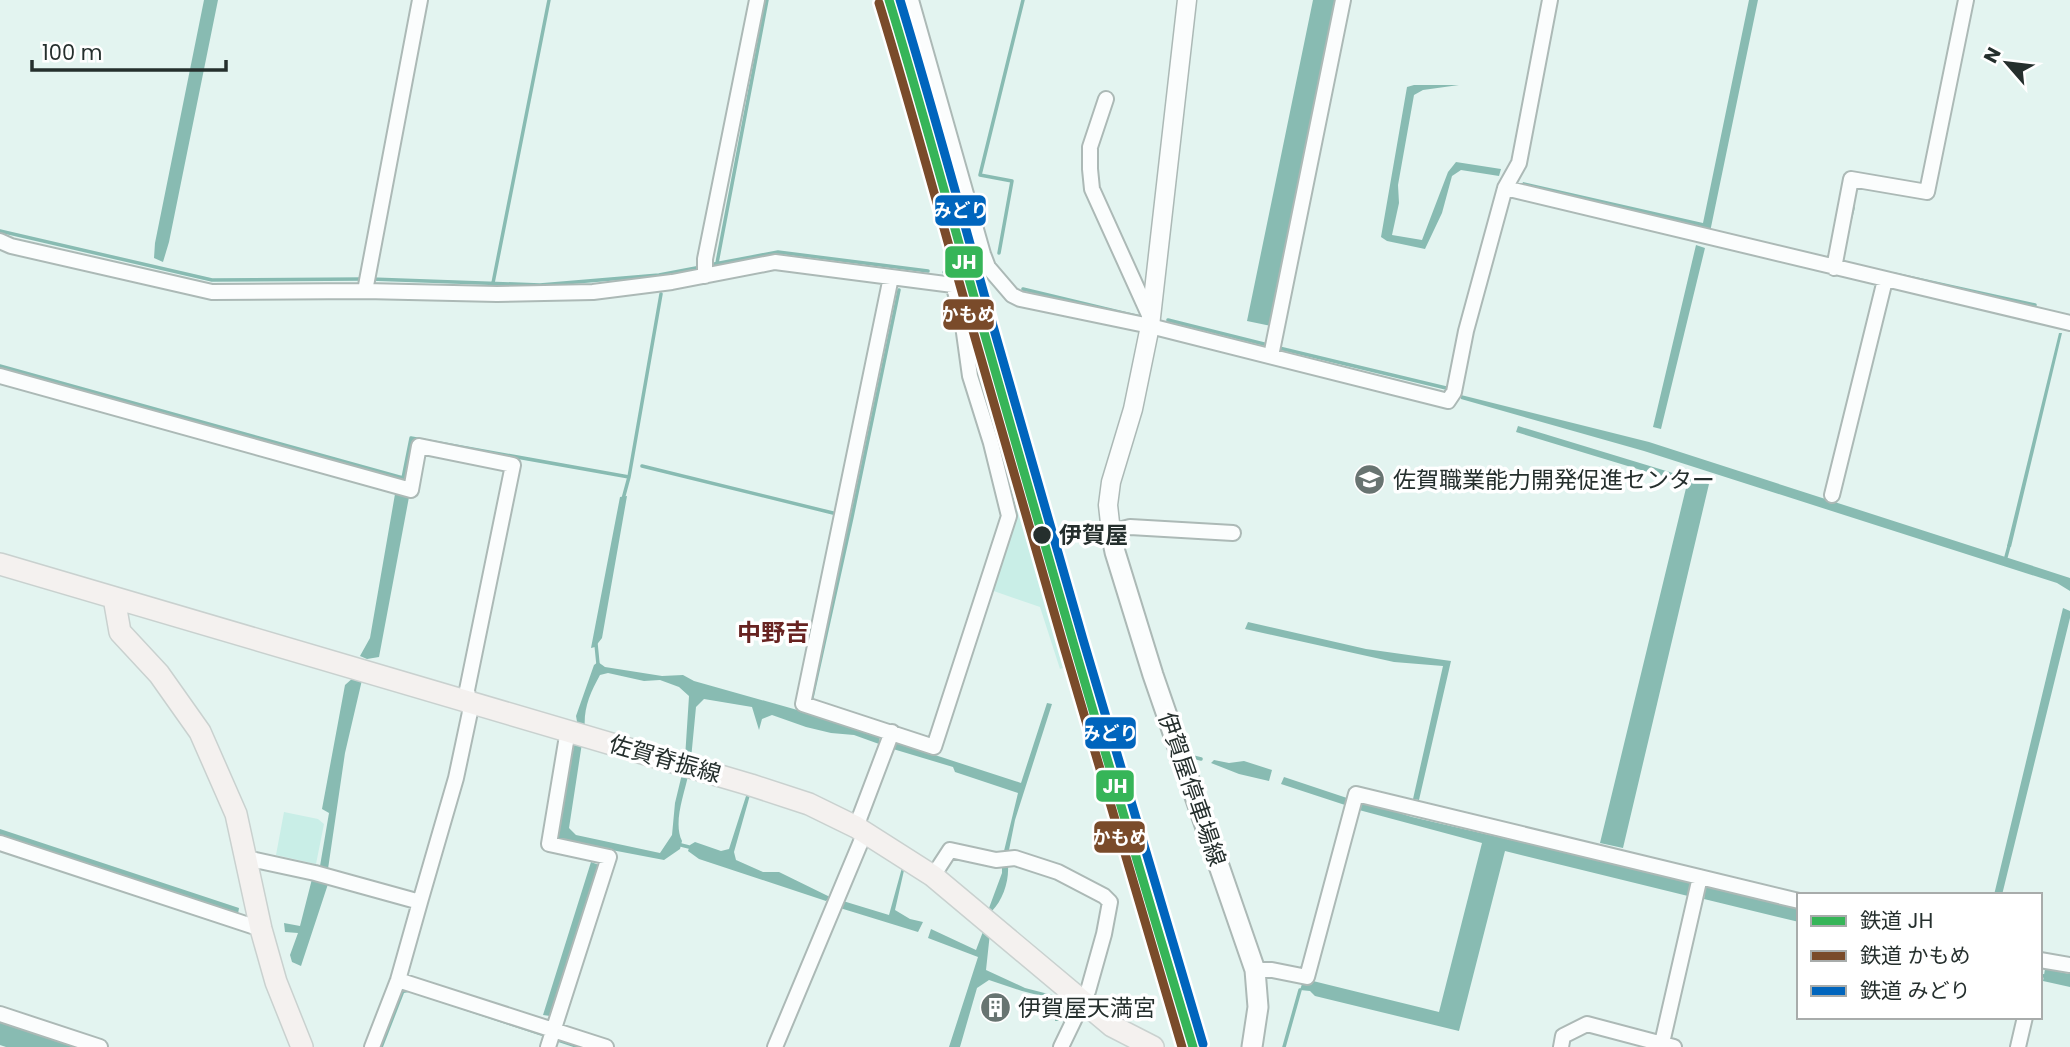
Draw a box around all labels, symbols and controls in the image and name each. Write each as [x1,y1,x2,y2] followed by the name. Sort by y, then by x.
[32,28,226,72] scale bar
[1972,28,2042,98] north arrow
[42,38,102,67] text: 100 m
[1977,43,2008,68] text: N
[934,194,987,227] line badge: みどり
[932,197,990,224] text: みどり
[944,245,984,279] line badge: JH
[952,249,976,276] text: JH
[942,298,995,331] line badge: かもめ
[939,301,997,328] text: かもめ
[1353,463,1387,497] school or university icon: 佐賀職業能力開発促進センター
[1393,464,1715,496] place label: 佐賀職業能力開発促進センター
[1059,519,1128,551] place label: 伊賀屋
[1031,524,1053,546] marker: 伊賀屋
[737,616,809,649] district label: 中野吉
[1151,708,1233,870] street label: 伊賀屋停車場線
[1084,716,1137,750] line badge: みどり
[1081,720,1139,747] text: みどり
[605,728,725,790] street label: 佐賀脊振線
[1095,769,1135,803] line badge: JH
[1103,773,1127,800] text: JH
[1093,820,1146,854] line badge: かもめ
[1091,824,1149,851] text: かもめ
[1797,893,2042,1019] legend
[1860,906,1933,935] text: 鉄道 JH
[1860,941,1971,970] text: 鉄道 かもめ
[1860,976,1971,1005] text: 鉄道 みどり
[978,991,1012,1025] building icon: 伊賀屋天満宮
[1018,992,1156,1024] place label: 伊賀屋天満宮

